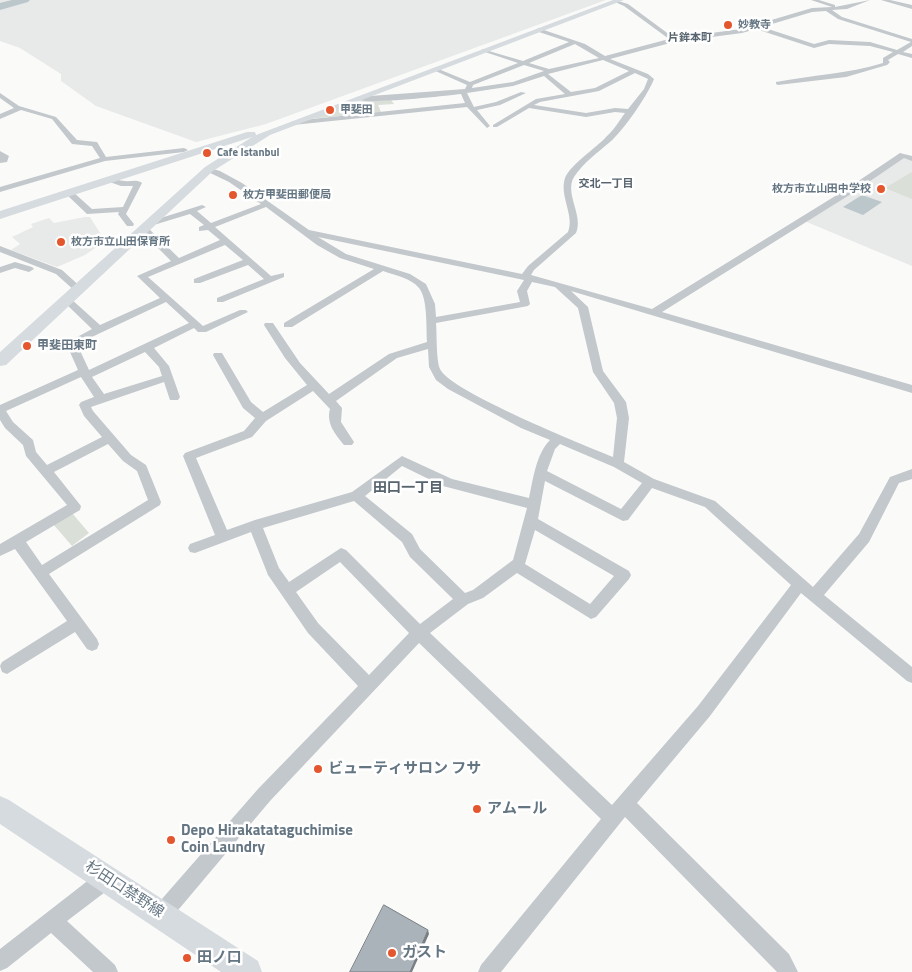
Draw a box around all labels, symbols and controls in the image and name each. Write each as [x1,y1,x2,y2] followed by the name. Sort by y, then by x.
[738,18,771,32] place label: 妙教寺
[722,19,734,31] marker: 妙教寺
[668,31,712,45] district label: 片鉾本町
[340,103,373,117] place label: 甲斐田
[324,104,336,116] marker: 甲斐田
[217,146,280,160] place label: Cafe Istanbul
[201,147,213,159] marker: Cafe Istanbul
[579,177,633,191] district label: 交北一丁目
[772,182,871,196] place label: 枚方市立山田中学校
[875,183,887,195] marker: 枚方市立山田中学校
[243,188,331,202] place label: 枚方甲斐田郵便局
[227,189,239,201] marker: 枚方甲斐田郵便局
[71,235,170,249] place label: 枚方市立山田保育所
[55,236,67,248] marker: 枚方市立山田保育所
[37,339,97,353] place label: 甲斐田東町
[21,340,33,352] marker: 甲斐田東町
[373,481,443,497] district label: 田口一丁目
[328,760,481,778] place label: ビューティサロン フサ
[312,763,324,775] marker: ビューティサロン フサ
[487,800,547,818] place label: アムール
[471,803,483,815] marker: アムール
[181,822,353,857] place label: Depo Hirakatataguchimise Coin Laundry
[165,834,177,846] marker: Depo Hirakatataguchimise Coin Laundry
[81,858,167,922] street label: 杉田口禁野線
[402,944,447,962] place label: ガスト
[386,947,398,959] marker: ガスト
[197,949,242,967] place label: 田ノ口
[181,952,193,964] marker: 田ノ口

